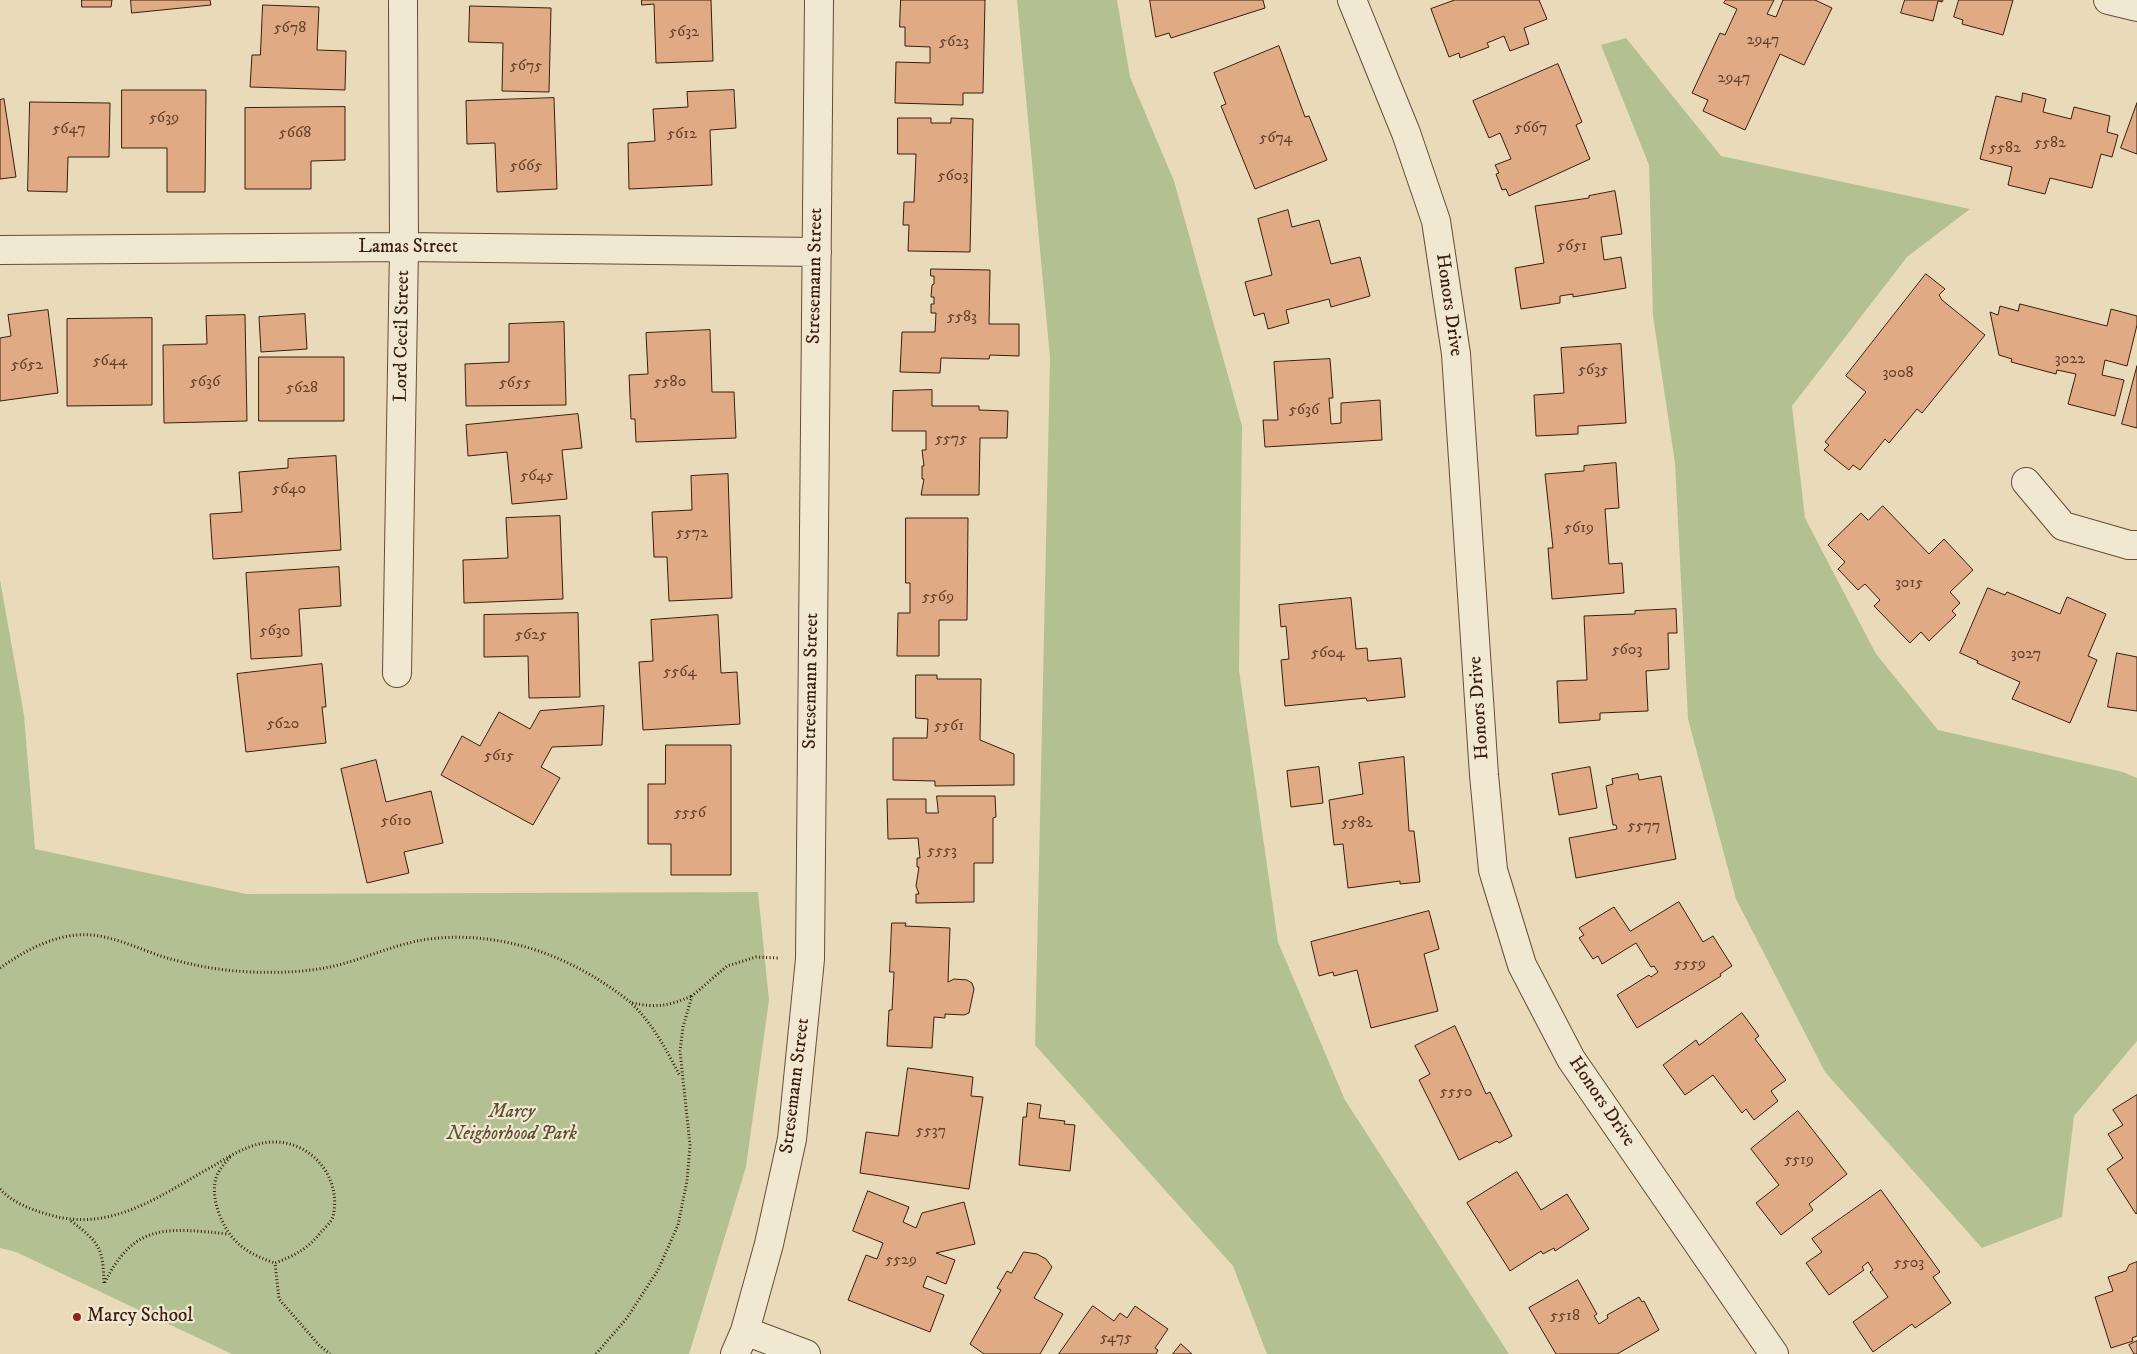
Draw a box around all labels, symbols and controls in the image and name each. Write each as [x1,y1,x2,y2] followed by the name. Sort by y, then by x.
[274,19,306,39] house number: 5678
[669,23,699,43] house number: 5632
[1747,31,1779,51] house number: 2947
[939,33,969,53] house number: 5623
[510,57,542,77] house number: 5675
[1718,69,1750,89] house number: 2947
[149,109,179,129] house number: 5639
[1514,119,1548,139] house number: 5667
[52,120,86,140] house number: 5647
[279,124,311,144] house number: 5668
[667,125,697,145] house number: 5612
[1259,129,1293,149] house number: 5674
[2034,134,2066,154] house number: 5582
[1989,139,2021,159] house number: 5582
[510,157,542,177] house number: 5665
[938,167,968,187] house number: 5603
[803,208,829,344] street label: Stresemann Street
[358,237,458,259] street label: Lamas Street
[1557,237,1587,257] house number: 5651
[1429,252,1467,358] street label: Honors Drive
[390,270,416,402] street label: Lord Cecil Street
[947,308,977,328] house number: 5583
[2055,350,2085,370] house number: 3022
[93,352,127,372] house number: 5644
[11,356,43,376] house number: 5652
[1578,361,1608,381] house number: 5635
[1882,364,1914,384] house number: 3008
[190,373,220,393] house number: 5636
[654,373,686,393] house number: 5580
[499,374,531,394] house number: 5655
[286,379,318,399] house number: 5628
[1289,401,1319,421] house number: 5636
[935,430,967,450] house number: 5575
[520,467,554,487] house number: 5645
[272,480,306,500] house number: 5640
[1564,519,1594,539] house number: 5619
[676,524,708,544] house number: 5572
[1895,574,1923,594] house number: 3015
[922,588,954,608] house number: 5569
[799,613,825,749] street label: Stresemann Street
[260,622,290,642] house number: 5630
[515,626,547,646] house number: 5625
[1612,641,1642,661] house number: 5603
[1311,644,1345,664] house number: 5604
[2011,645,2041,665] house number: 3027
[1465,655,1495,761] street label: Honors Drive
[663,663,697,683] house number: 5564
[267,715,299,735] house number: 5620
[934,717,964,737] house number: 5561
[484,747,514,767] house number: 5615
[674,804,706,824] house number: 5556
[381,812,411,832] house number: 5610
[1341,814,1373,834] house number: 5582
[1628,817,1660,837] house number: 5577
[927,842,957,862] house number: 5553
[1674,955,1706,975] house number: 5559
[776,1017,816,1155] street label: Stresemann Street
[1563,1053,1639,1151] street label: Honors Drive
[1440,1083,1472,1103] house number: 5550
[447,1102,577,1146] park label: Marcy Neighorhood Park
[916,1122,946,1142] house number: 5537
[1784,1151,1814,1171] house number: 5519
[885,1251,917,1271] house number: 5529
[1894,1254,1924,1274] house number: 5503
[87,1306,193,1328] place label: Marcy School
[1550,1307,1580,1327] house number: 5518
[71,1311,83,1323] marker: Marcy School
[1100,1329,1132,1349] house number: 5475

